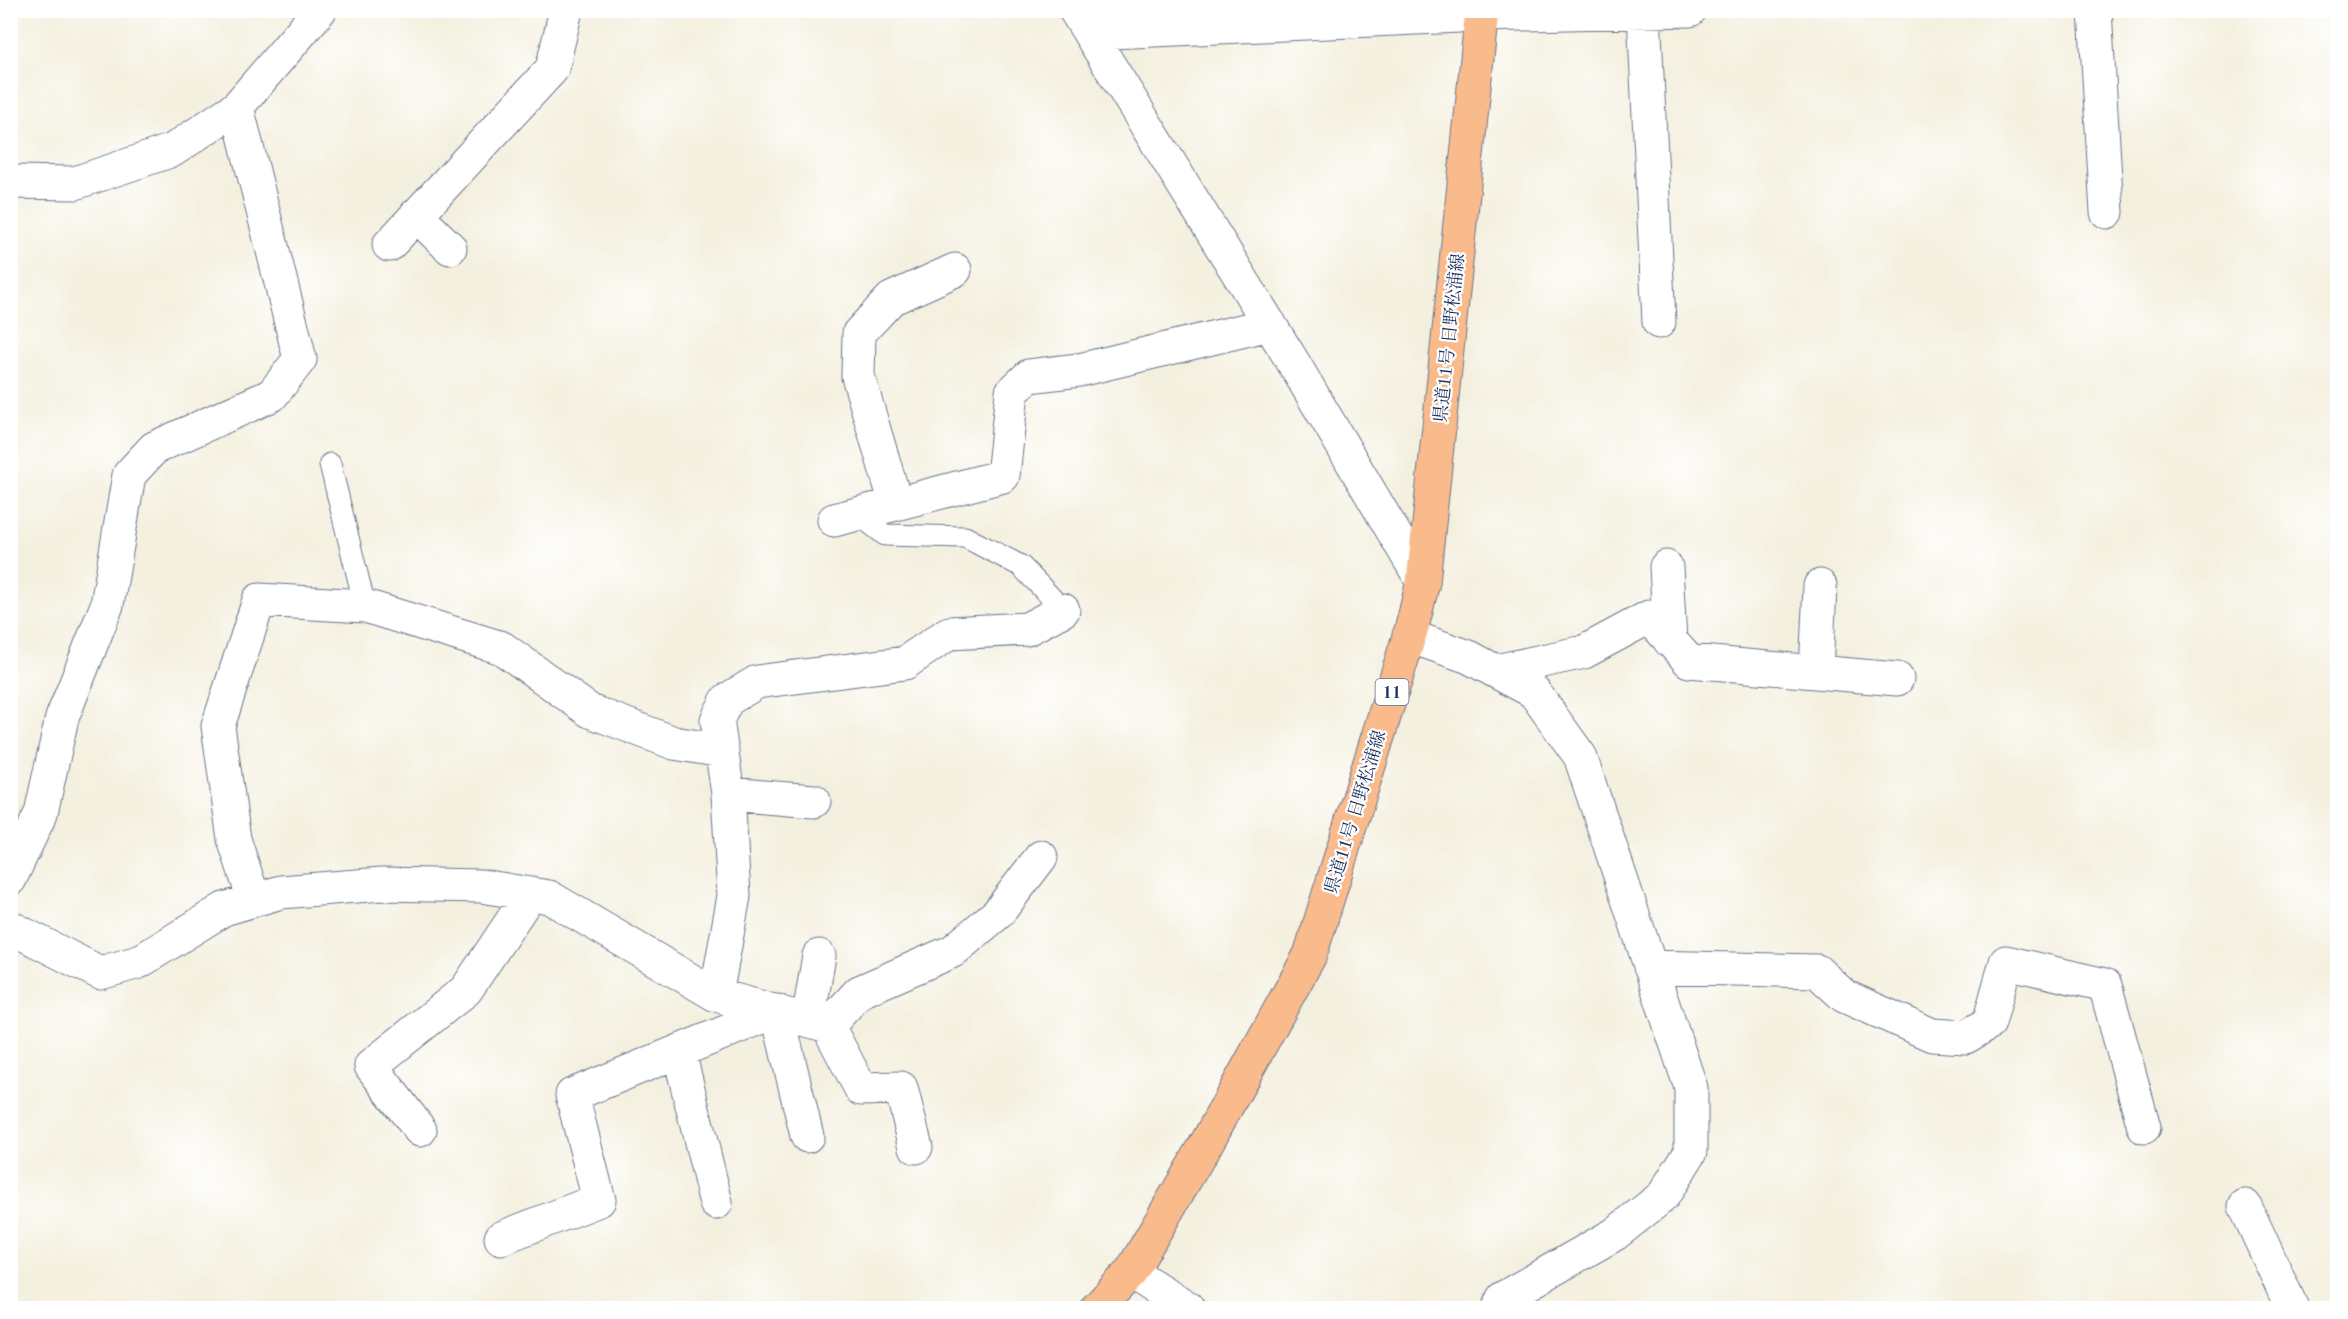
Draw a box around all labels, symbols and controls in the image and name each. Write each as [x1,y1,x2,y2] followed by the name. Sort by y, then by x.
[1430,252,1468,424] street label: 県道11号 日野松浦線
[1376,679,1408,705] road number: 11
[1321,728,1389,896] street label: 県道11号 日野松浦線

